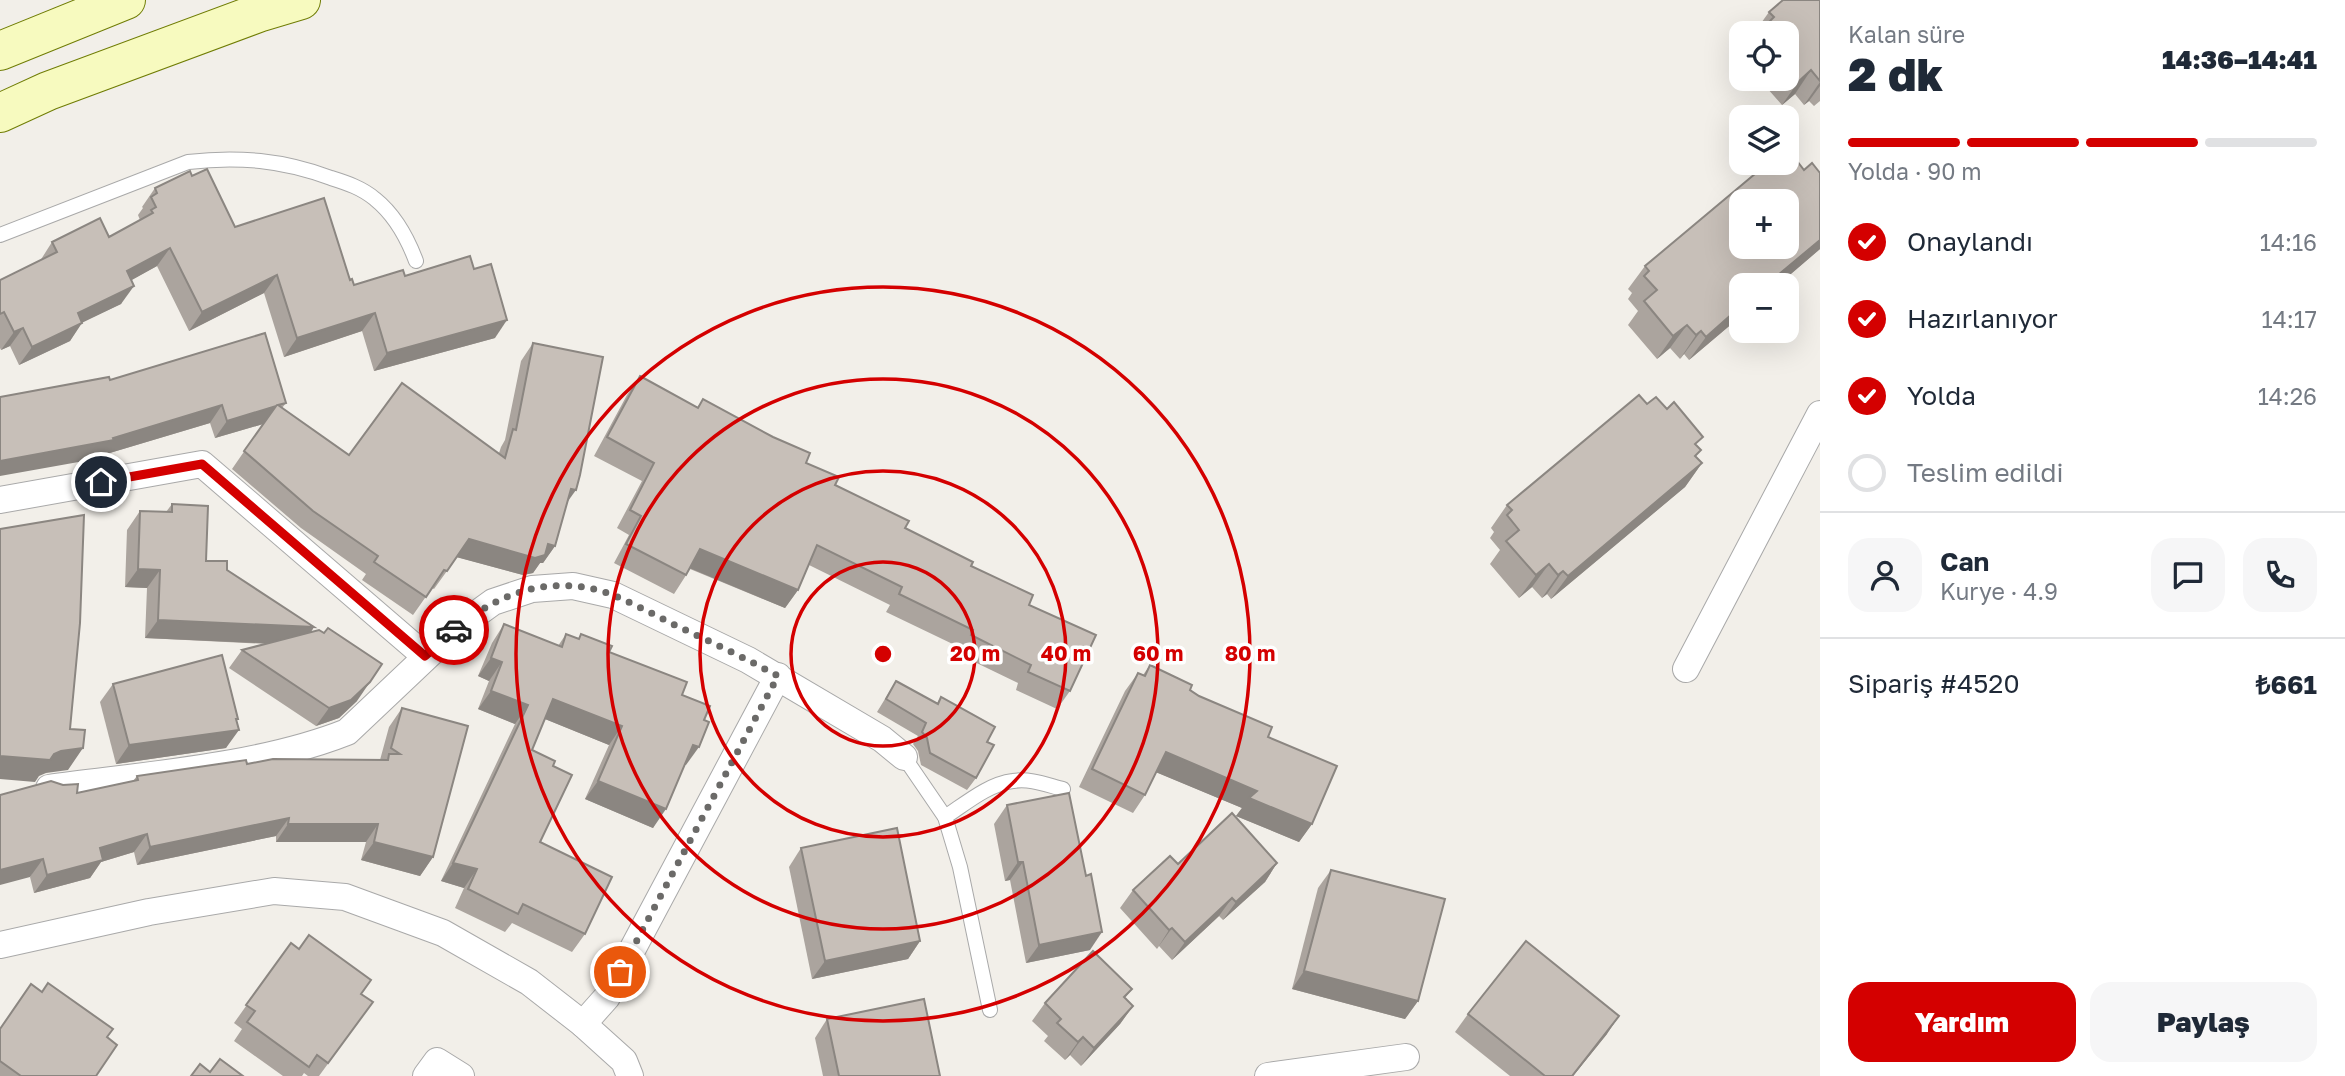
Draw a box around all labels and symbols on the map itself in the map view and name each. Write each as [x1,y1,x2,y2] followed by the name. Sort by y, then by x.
[71,452,131,512] pin
[419,595,489,665] courier
[950,640,1000,666] text: 20 m
[1041,640,1091,666] text: 40 m
[1133,640,1183,666] text: 60 m
[1225,640,1275,666] text: 80 m
[871,642,895,666] centre of rings
[590,942,650,1002] pin

